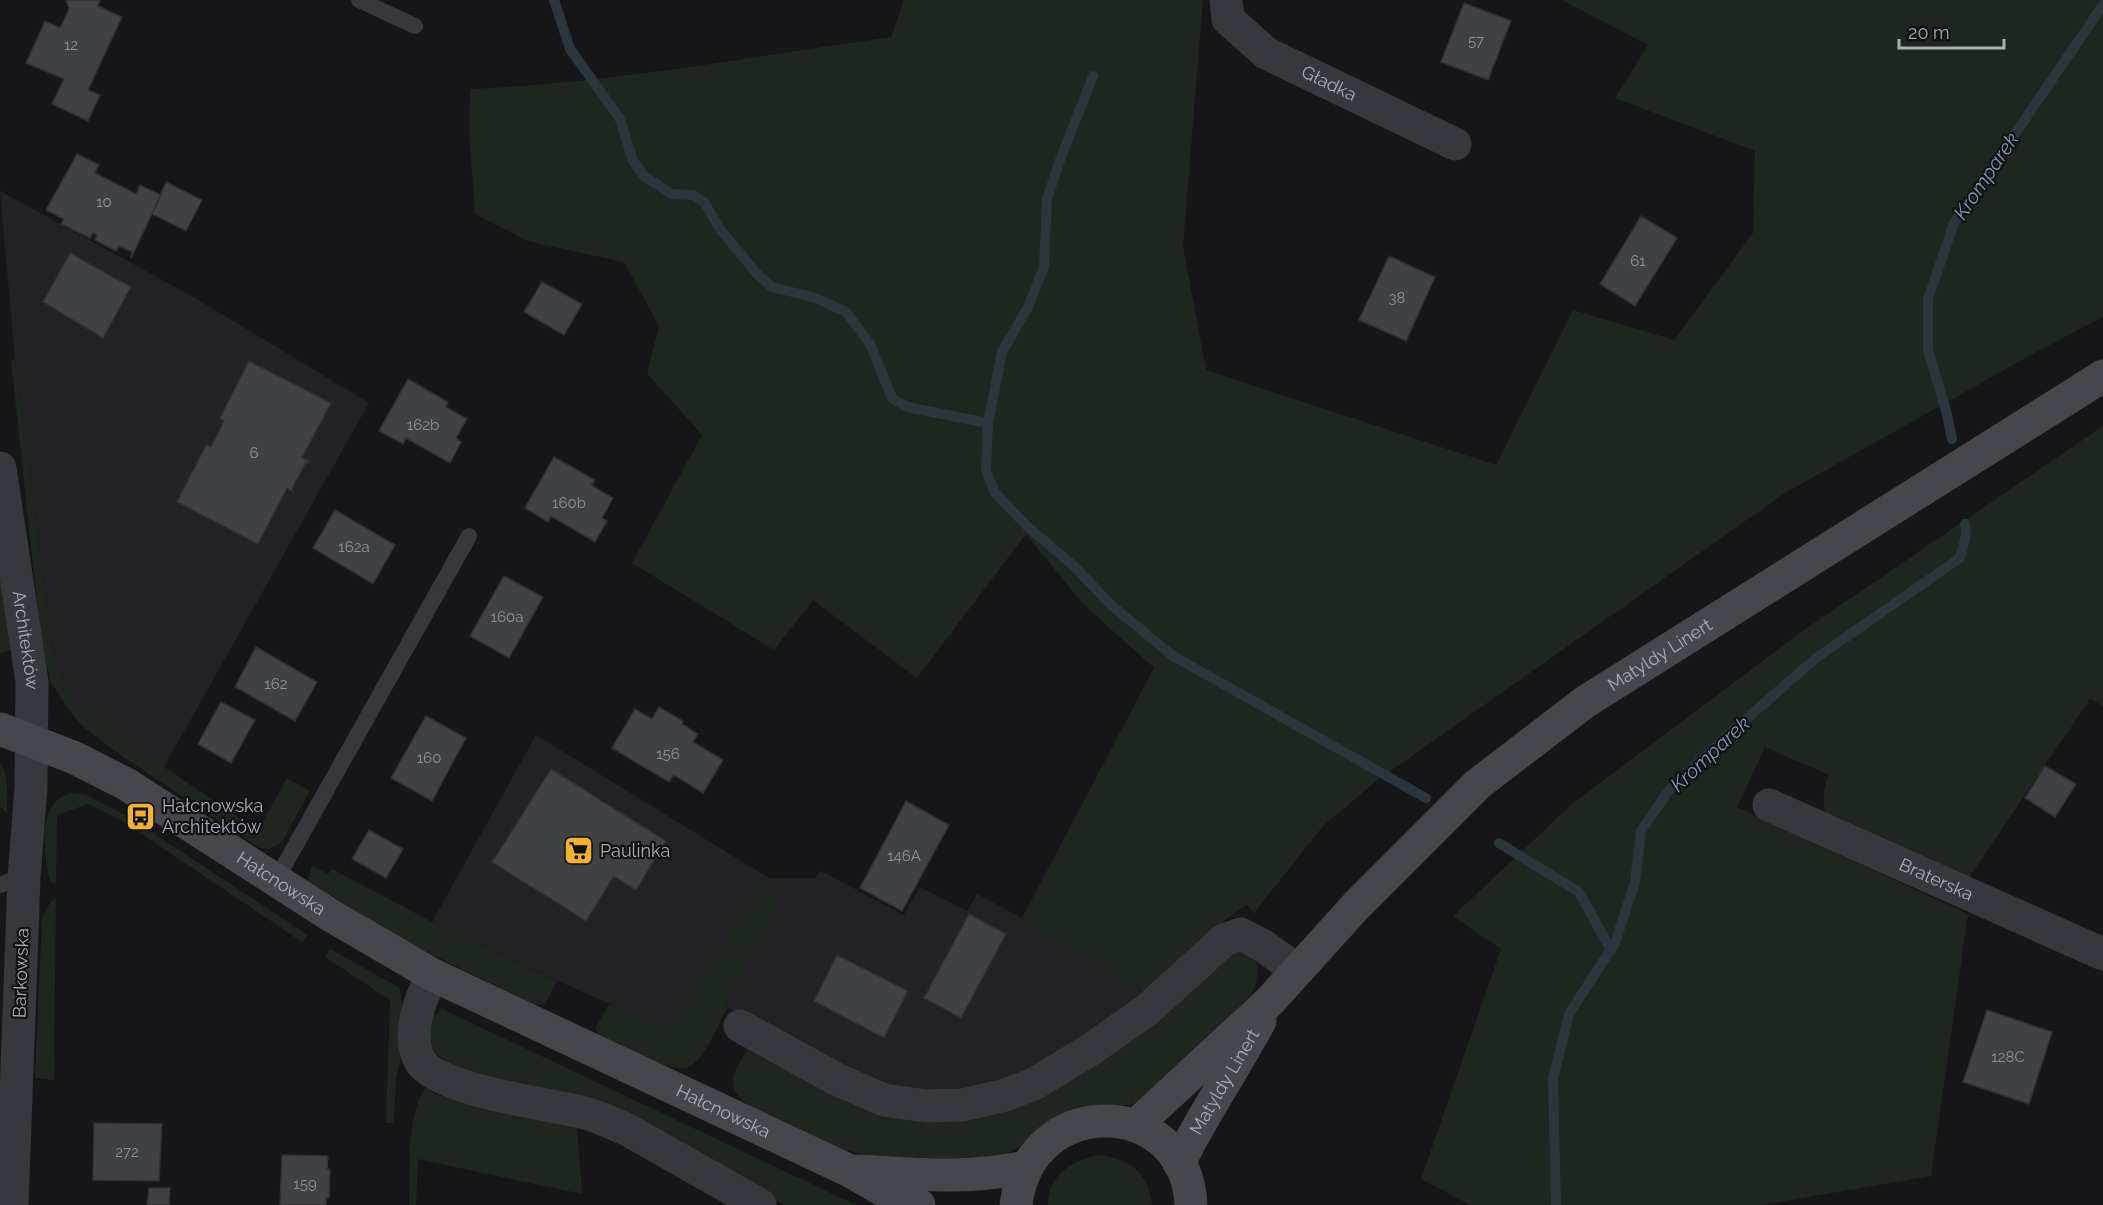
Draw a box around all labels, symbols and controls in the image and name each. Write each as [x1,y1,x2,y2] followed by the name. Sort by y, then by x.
[1899,12,2004,50] scale bar
[1908,22,1950,43] text: 20 m
[1468,32,1484,50] house number: 57
[64,36,78,54] house number: 12
[1298,61,1360,105] street label: Gładka
[1948,128,2024,224] water label: Kromparek
[96,193,112,211] house number: 10
[1630,252,1646,270] house number: 61
[1389,289,1406,307] house number: 38
[407,416,439,434] house number: 162b
[249,444,259,462] house number: 6
[552,494,586,512] house number: 160b
[338,538,370,556] house number: 162a
[8,589,43,690] street label: Architektów
[491,608,523,626] house number: 160a
[1604,614,1716,695] street label: Matyldy Linert
[264,675,288,693] house number: 162
[1665,711,1755,797] water label: Kromparek
[656,745,680,763] house number: 156
[417,749,441,767] house number: 160
[162,795,263,837] place label: Hałcnowska Architektów
[125,800,157,832] bus stop icon: Hałcnowska Architektów
[563,835,595,867] supermarket icon: Paulinka
[600,840,670,861] place label: Paulinka
[233,847,330,919] street label: Hałcnowska
[887,847,921,865] house number: 146A
[1896,853,1977,905] street label: Braterska
[8,928,33,1018] street label: Barkowska
[1185,1025,1263,1138] street label: Matyldy Linert
[1991,1048,2025,1066] house number: 128C
[673,1080,774,1142] street label: Hałcnowska
[115,1143,139,1161] house number: 272
[293,1175,317,1193] house number: 159

